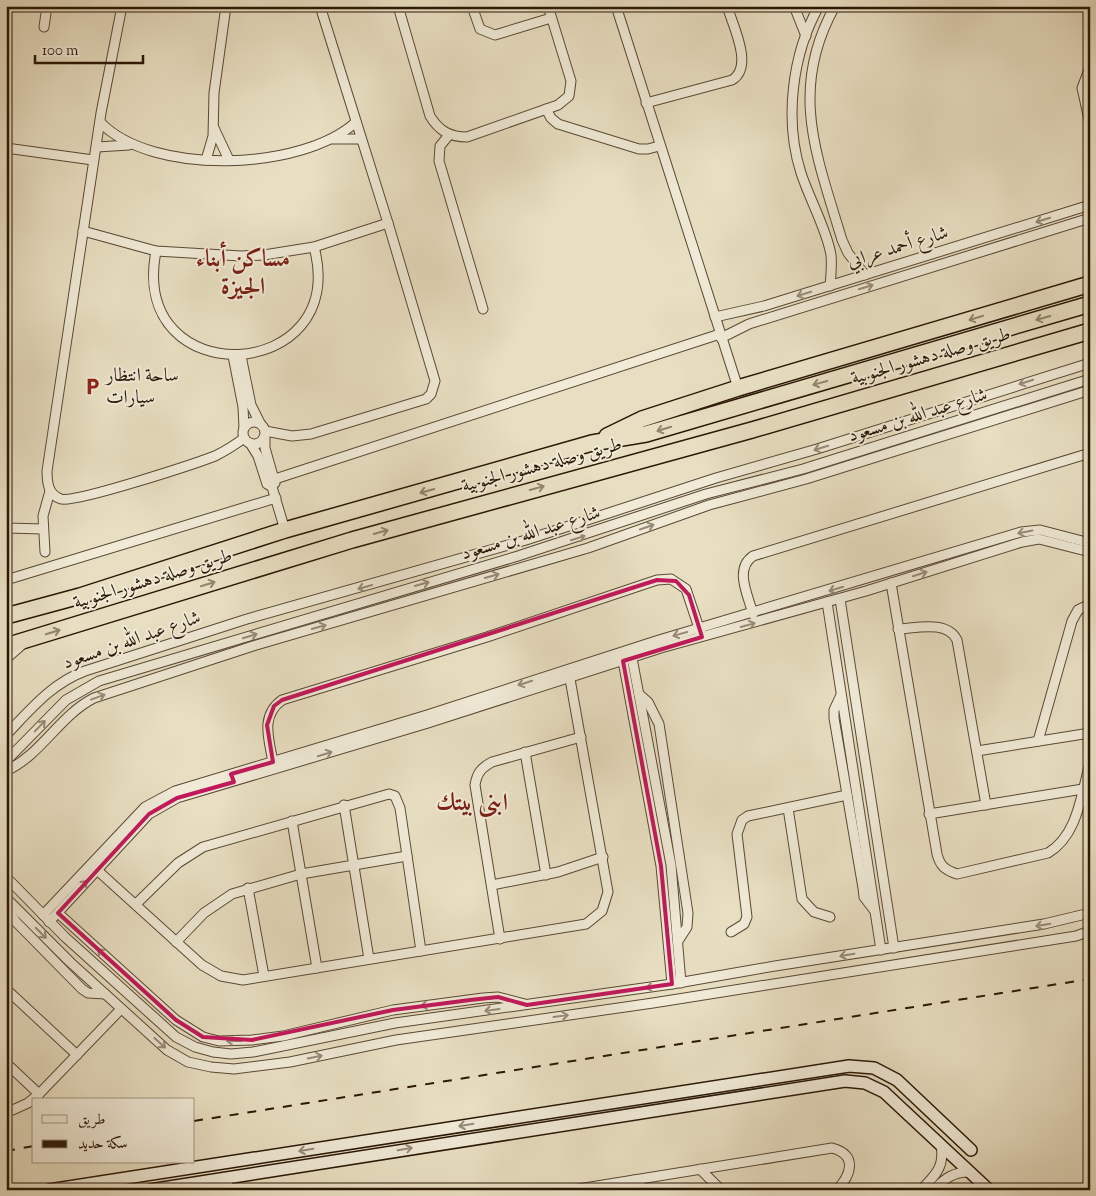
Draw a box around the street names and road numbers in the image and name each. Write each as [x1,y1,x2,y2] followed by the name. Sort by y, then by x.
[844,219,952,276] street label: شارع أحمد عرابي
[848,321,1014,393] street label: طريق وصلة دهشور الجنوبية
[844,379,991,450] street label: شارع عبد الله بن مسعود
[459,432,625,500] street label: طريق وصلة دهشور الجنوبية
[457,497,604,568] street label: شارع عبد الله بن مسعود
[70,543,236,617] street label: طريق وصلة دهشور الجنوبية
[58,602,205,677] street label: شارع عبد الله بن مسعود

